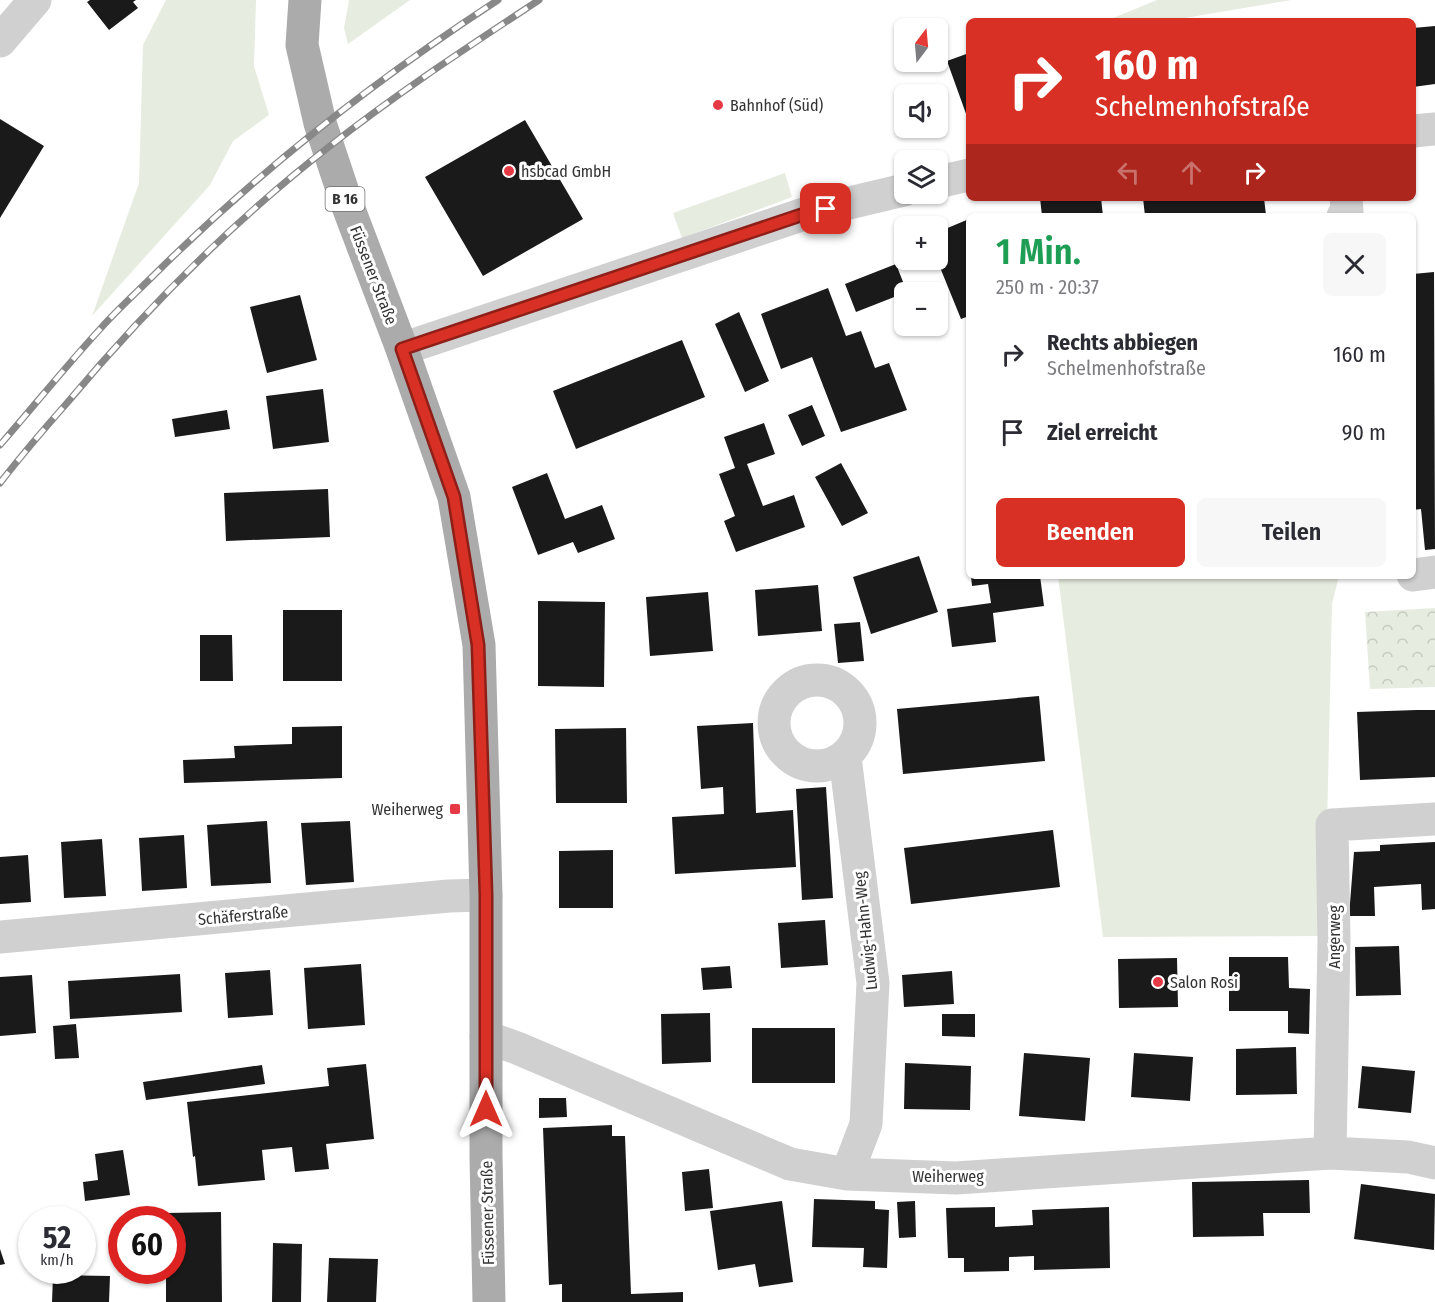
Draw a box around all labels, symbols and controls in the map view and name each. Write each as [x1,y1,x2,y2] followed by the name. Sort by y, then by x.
[894,18,948,72] north arrow
[894,18,948,336] map controls
[1095,40,1198,90] text: 160 m
[996,42,1074,120] icon: right
[894,84,948,138] button: sound
[1095,91,1310,123] text: Schelmenhofstraße
[730,96,824,115] place label: Bahnhof (Süd)
[711,98,725,112] marker: Bahnhof (Süd)
[894,150,948,204] button: layers
[1112,156,1145,189] icon: left
[1175,156,1208,189] icon: ahead
[1238,156,1271,189] icon: right
[521,162,611,181] place label: hsbcad GmbH
[502,164,516,178] marker: hsbcad GmbH
[800,183,851,234] pin
[326,187,364,211] road number: B 16
[809,192,842,225] icon: arrive
[894,216,948,270] button: +
[346,223,401,327] street label: Füssener Straße
[996,230,1081,274] text: 1 Min.
[1323,233,1386,296] button: close
[996,275,1099,299] text: 250 m · 20:37
[894,282,948,336] button: −
[1047,329,1198,356] text: Rechts abbiegen
[996,338,1029,371] icon: right
[1333,341,1386,368] text: 160 m
[1047,356,1206,380] text: Schelmenhofstraße
[996,416,1029,449] icon: arrive
[1047,419,1158,446] text: Ziel erreicht
[1342,419,1386,446] text: 90 m
[996,498,1185,567] button: Beenden
[1197,498,1386,567] button: Teilen
[371,800,443,819] place label: Weiherweg
[448,802,462,816] marker: Weiherweg
[850,870,881,991] street label: Ludwig-Hahn-Weg
[197,902,289,929] street label: Schäferstraße
[1325,905,1344,969] street label: Angerweg
[1170,973,1238,992] place label: Salon Rosi
[1151,975,1165,989] marker: Salon Rosi
[454,1077,518,1141] position arrow
[477,1161,498,1265] street label: Füssener Straße
[912,1167,984,1186] street label: Weiherweg
[108,1206,186,1284] speed limit sign: 60
[43,1220,71,1256] text: 52
[40,1251,74,1269] text: km/h

